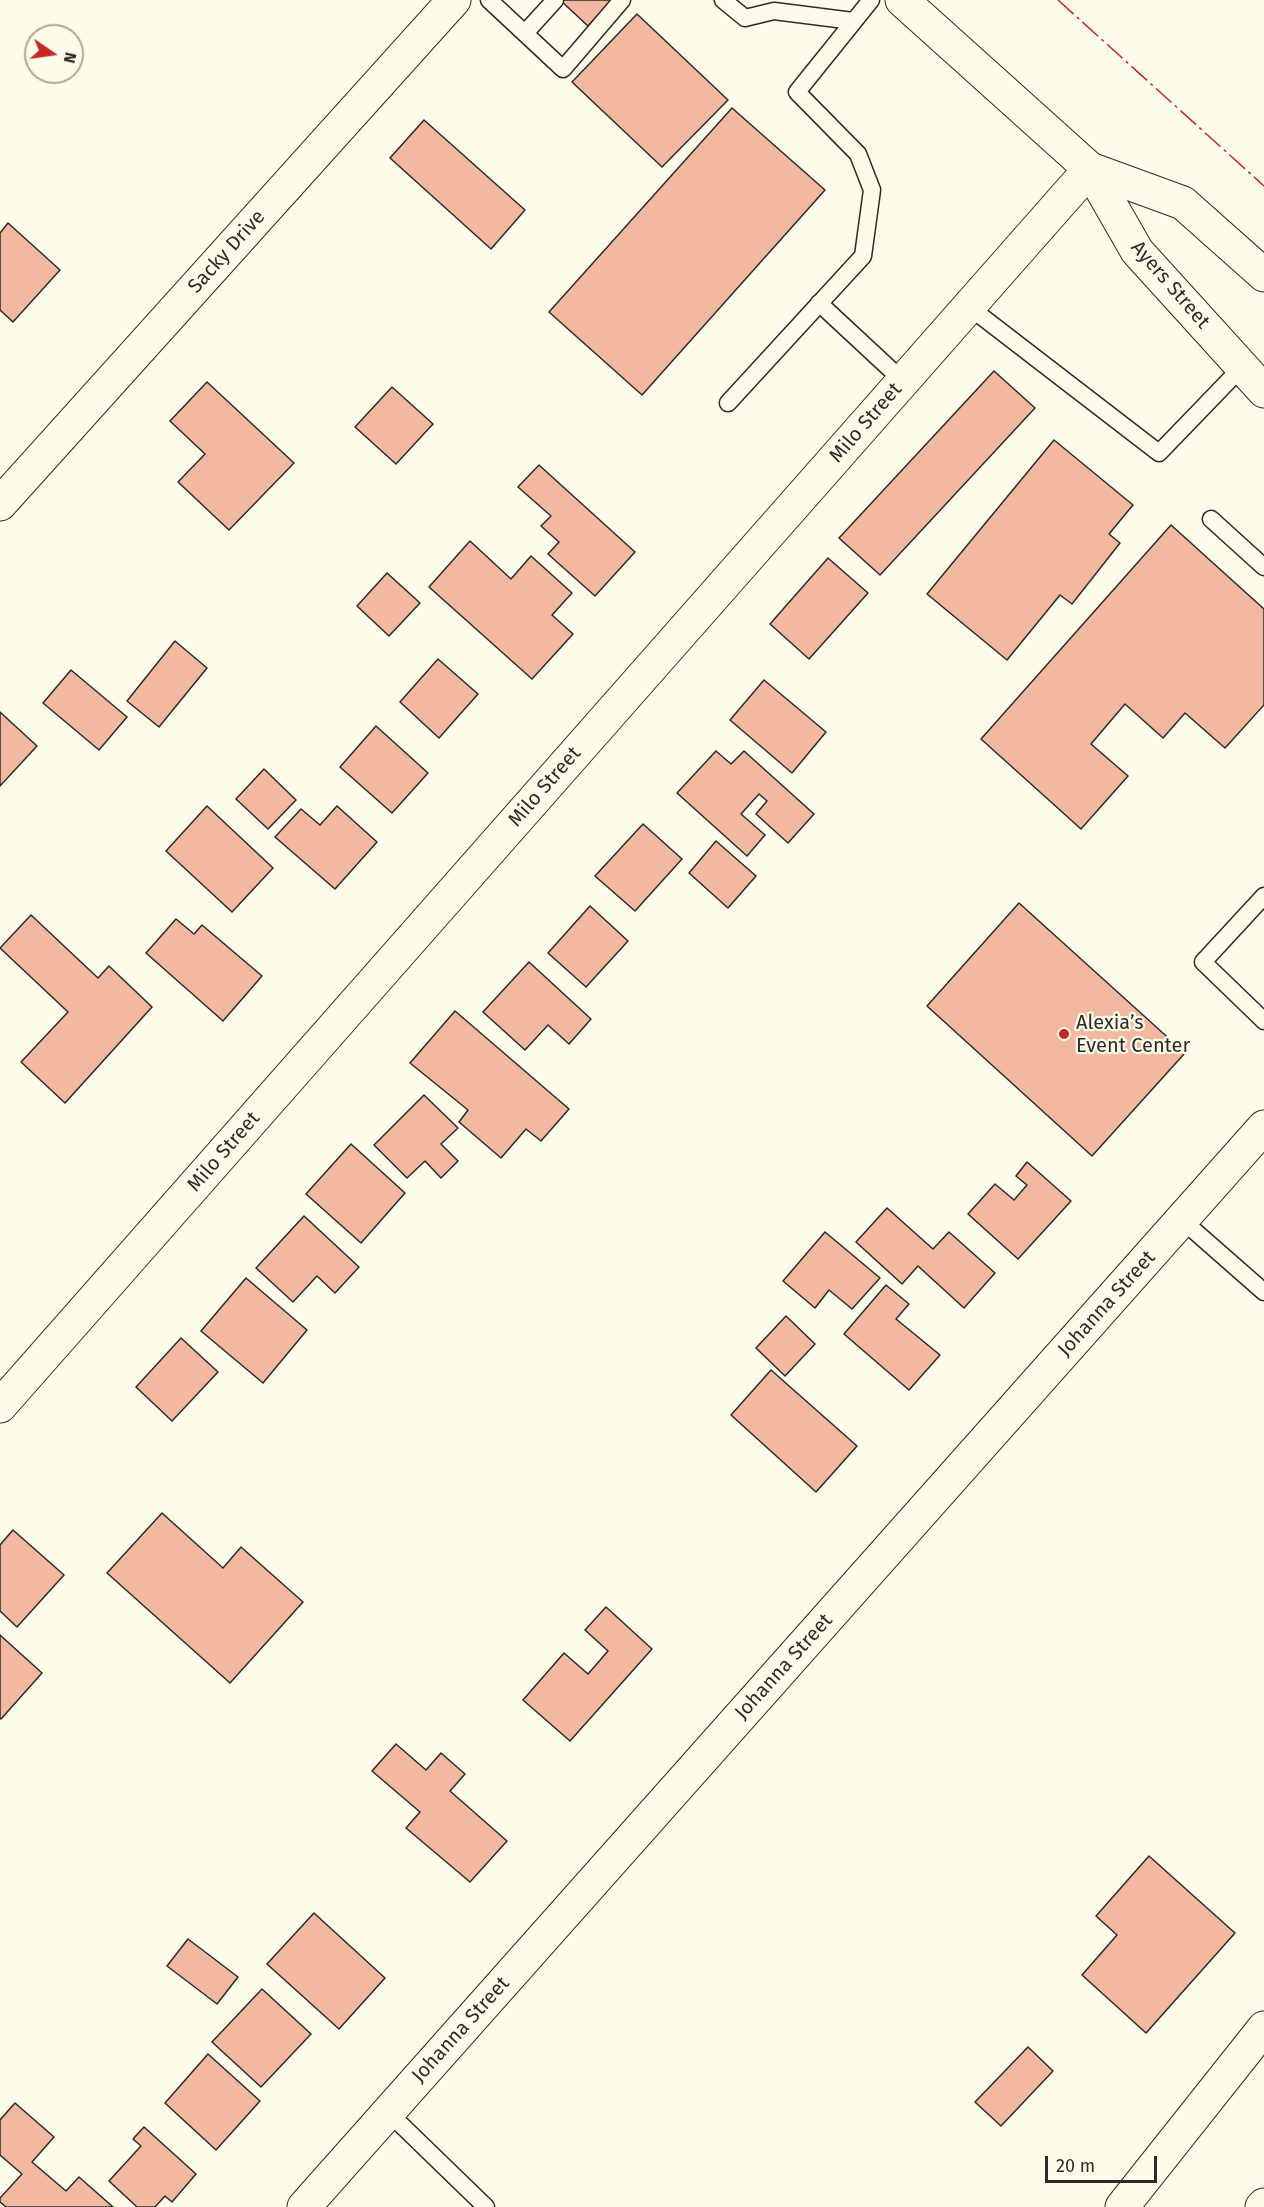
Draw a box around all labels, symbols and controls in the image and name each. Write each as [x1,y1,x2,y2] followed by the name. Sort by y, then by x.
[24,24,84,84] north arrow
[60,50,81,65] text: N
[183,205,271,299] street label: Sacky Drive
[1125,236,1215,334] street label: Ayers Street
[825,378,907,468] street label: Milo Street
[504,742,586,832] street label: Milo Street
[1076,1011,1190,1058] place label: Alexia’s Event Center
[1057,1027,1071,1041] marker: Alexia’s Event Center
[183,1107,265,1197] street label: Milo Street
[1053,1246,1161,1362] street label: Johanna Street
[730,1609,838,1725] street label: Johanna Street
[407,1972,515,2088] street label: Johanna Street
[1048,2144,1160,2182] scale bar
[1056,2155,1095,2177] text: 20 m

